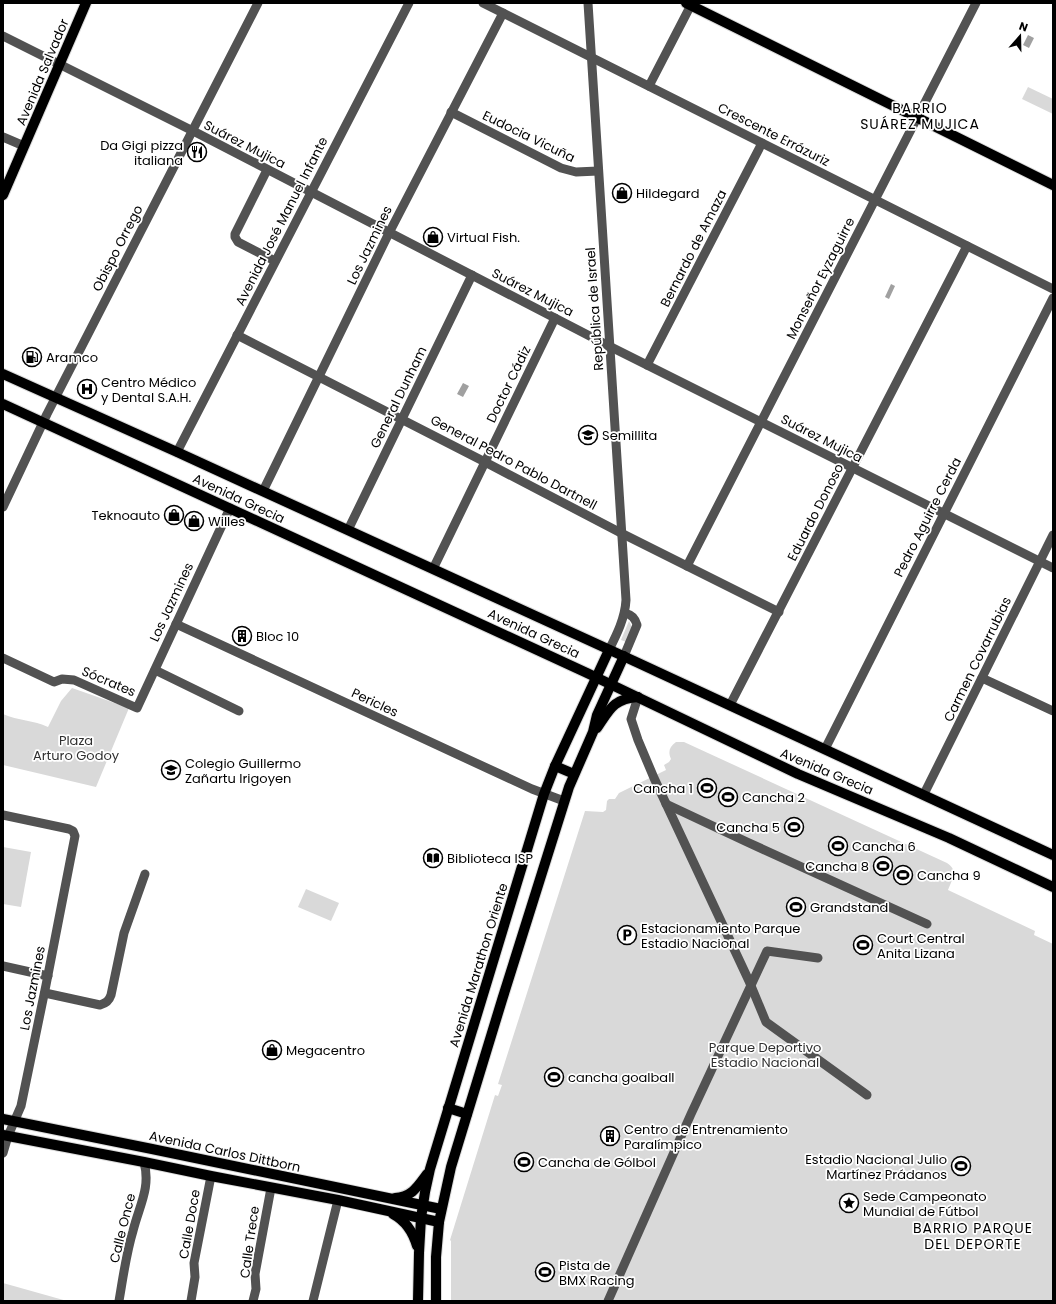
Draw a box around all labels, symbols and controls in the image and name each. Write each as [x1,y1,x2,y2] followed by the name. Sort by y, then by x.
[11,16,74,129] street label: Avenida Salvador
[1000,16,1040,56] north arrow
[1017,18,1030,36] text: N
[714,98,833,171] street label: Crescente Errázuriz
[860,98,980,134] district label: BARRIO SUÁREZ MUJICA
[479,106,578,167] street label: Eudocia Vicuña
[201,116,289,173] street label: Suárez Mujica
[230,133,332,309] street label: Avenida José Manuel Infante
[100,136,183,170] place label: Da Gigi pizza italiana
[186,141,208,163] restaurant icon: Da Gigi pizza italiana
[611,182,633,204] shop icon: Hildegard
[636,184,699,203] place label: Hildegard
[656,186,731,310] street label: Bernardo de Amaza
[87,202,147,295] street label: Obispo Orrego
[342,202,397,288] street label: Los Jazmines
[781,214,859,342] street label: Monseñor Eyzaguirre
[422,226,444,248] shop icon: Virtual Fish.
[447,228,520,247] place label: Virtual Fish.
[581,247,608,371] street label: República de Israel
[489,264,577,321] street label: Suárez Mujica
[482,342,535,426] street label: Doctor Cádiz
[366,343,431,451] street label: General Dunham
[21,346,43,368] fuel station icon: Aramco
[46,348,98,367] place label: Aramco
[101,373,196,407] place label: Centro Médico y Dental S.A.H.
[76,378,98,400] hospital icon: Centro Médico y Dental S.A.H.
[427,410,600,515] street label: General Pedro Pablo Dartnell
[778,410,866,467] street label: Suárez Mujica
[577,424,599,446] school or university icon: Semillita
[602,426,657,445] place label: Semillita
[889,454,966,580] street label: Pedro Aguirre Cerda
[783,460,848,564] street label: Eduardo Donoso
[190,469,288,528] street label: Avenida Grecia
[163,504,185,526] shop icon: Teknoauto
[91,506,160,525] place label: Teknoauto
[183,510,205,532] shop icon: Willes
[208,512,245,531] place label: Willes
[145,559,198,645] street label: Los Jazmines
[939,593,1016,725] street label: Carmen Covarrubias
[485,604,583,663] street label: Avenida Grecia
[231,625,253,647] building icon: Bloc 10
[256,627,299,646] place label: Bloc 10
[79,662,139,701] street label: Sócrates
[348,683,401,722] street label: Pericles
[33,731,120,765] park label: Plaza Arturo Godoy
[777,743,876,800] street label: Avenida Grecia
[185,754,301,788] place label: Colegio Guillermo Zañartu Irigoyen
[160,759,182,781] school or university icon: Colegio Guillermo Zañartu Irigoyen
[696,777,718,799] sports icon: Cancha 1
[633,779,693,798] place label: Cancha 1
[717,786,739,808] sports icon: Cancha 2
[742,788,805,807] place label: Cancha 2
[783,816,805,838] sports icon: Cancha 5
[716,818,780,837] place label: Cancha 5
[827,835,849,857] sports icon: Cancha 6
[852,837,916,856] place label: Cancha 6
[422,847,444,869] library icon: Biblioteca ISP
[447,849,533,868] place label: Biblioteca ISP
[872,855,894,877] sports icon: Cancha 8
[805,857,869,876] place label: Cancha 8
[892,864,914,886] sports icon: Cancha 9
[917,866,981,885] place label: Cancha 9
[444,881,513,1050] street label: Avenida Marathon Oriente
[785,896,807,918] sports icon: Grandstand
[810,898,888,917] place label: Grandstand
[641,919,800,953] place label: Estacionamiento Parque Estadio Nacional
[616,924,638,946] parking icon: Estacionamiento Parque Estadio Nacional
[877,929,965,963] place label: Court Central Anita Lizana
[852,934,874,956] sports icon: Court Central Anita Lizana
[15,944,50,1032] street label: Los Jazmines
[709,1038,821,1072] park label: Parque Deportivo Estadio Nacional
[261,1039,283,1061] shop icon: Megacentro
[286,1041,365,1060] place label: Megacentro
[543,1066,565,1088] sports icon: cancha goalball
[568,1068,675,1087] place label: cancha goalball
[624,1120,788,1154] place label: Centro de Entrenamiento Paralímpico
[599,1125,621,1147] building icon: Centro de Entrenamiento Paralímpico
[147,1126,302,1177] street label: Avenida Carlos Dittborn
[805,1150,947,1184] place label: Estadio Nacional Julio Martínez Prádanos
[513,1151,535,1173] sports icon: Cancha de Gólbol
[538,1153,656,1172] place label: Cancha de Gólbol
[950,1155,972,1177] sports icon: Estadio Nacional Julio Martínez Prádanos
[863,1187,987,1221] place label: Sede Campeonato Mundial de Fútbol
[174,1188,205,1260] street label: Calle Doce
[105,1191,140,1265] street label: Calle Once
[838,1192,860,1214] place icon: Sede Campeonato Mundial de Fútbol
[235,1205,264,1279] street label: Calle Trece
[913,1218,1033,1254] district label: BARRIO PARQUE DEL DEPORTE
[559,1256,635,1290] place label: Pista de BMX Racing
[534,1261,556,1283] sports icon: Pista de BMX Racing

